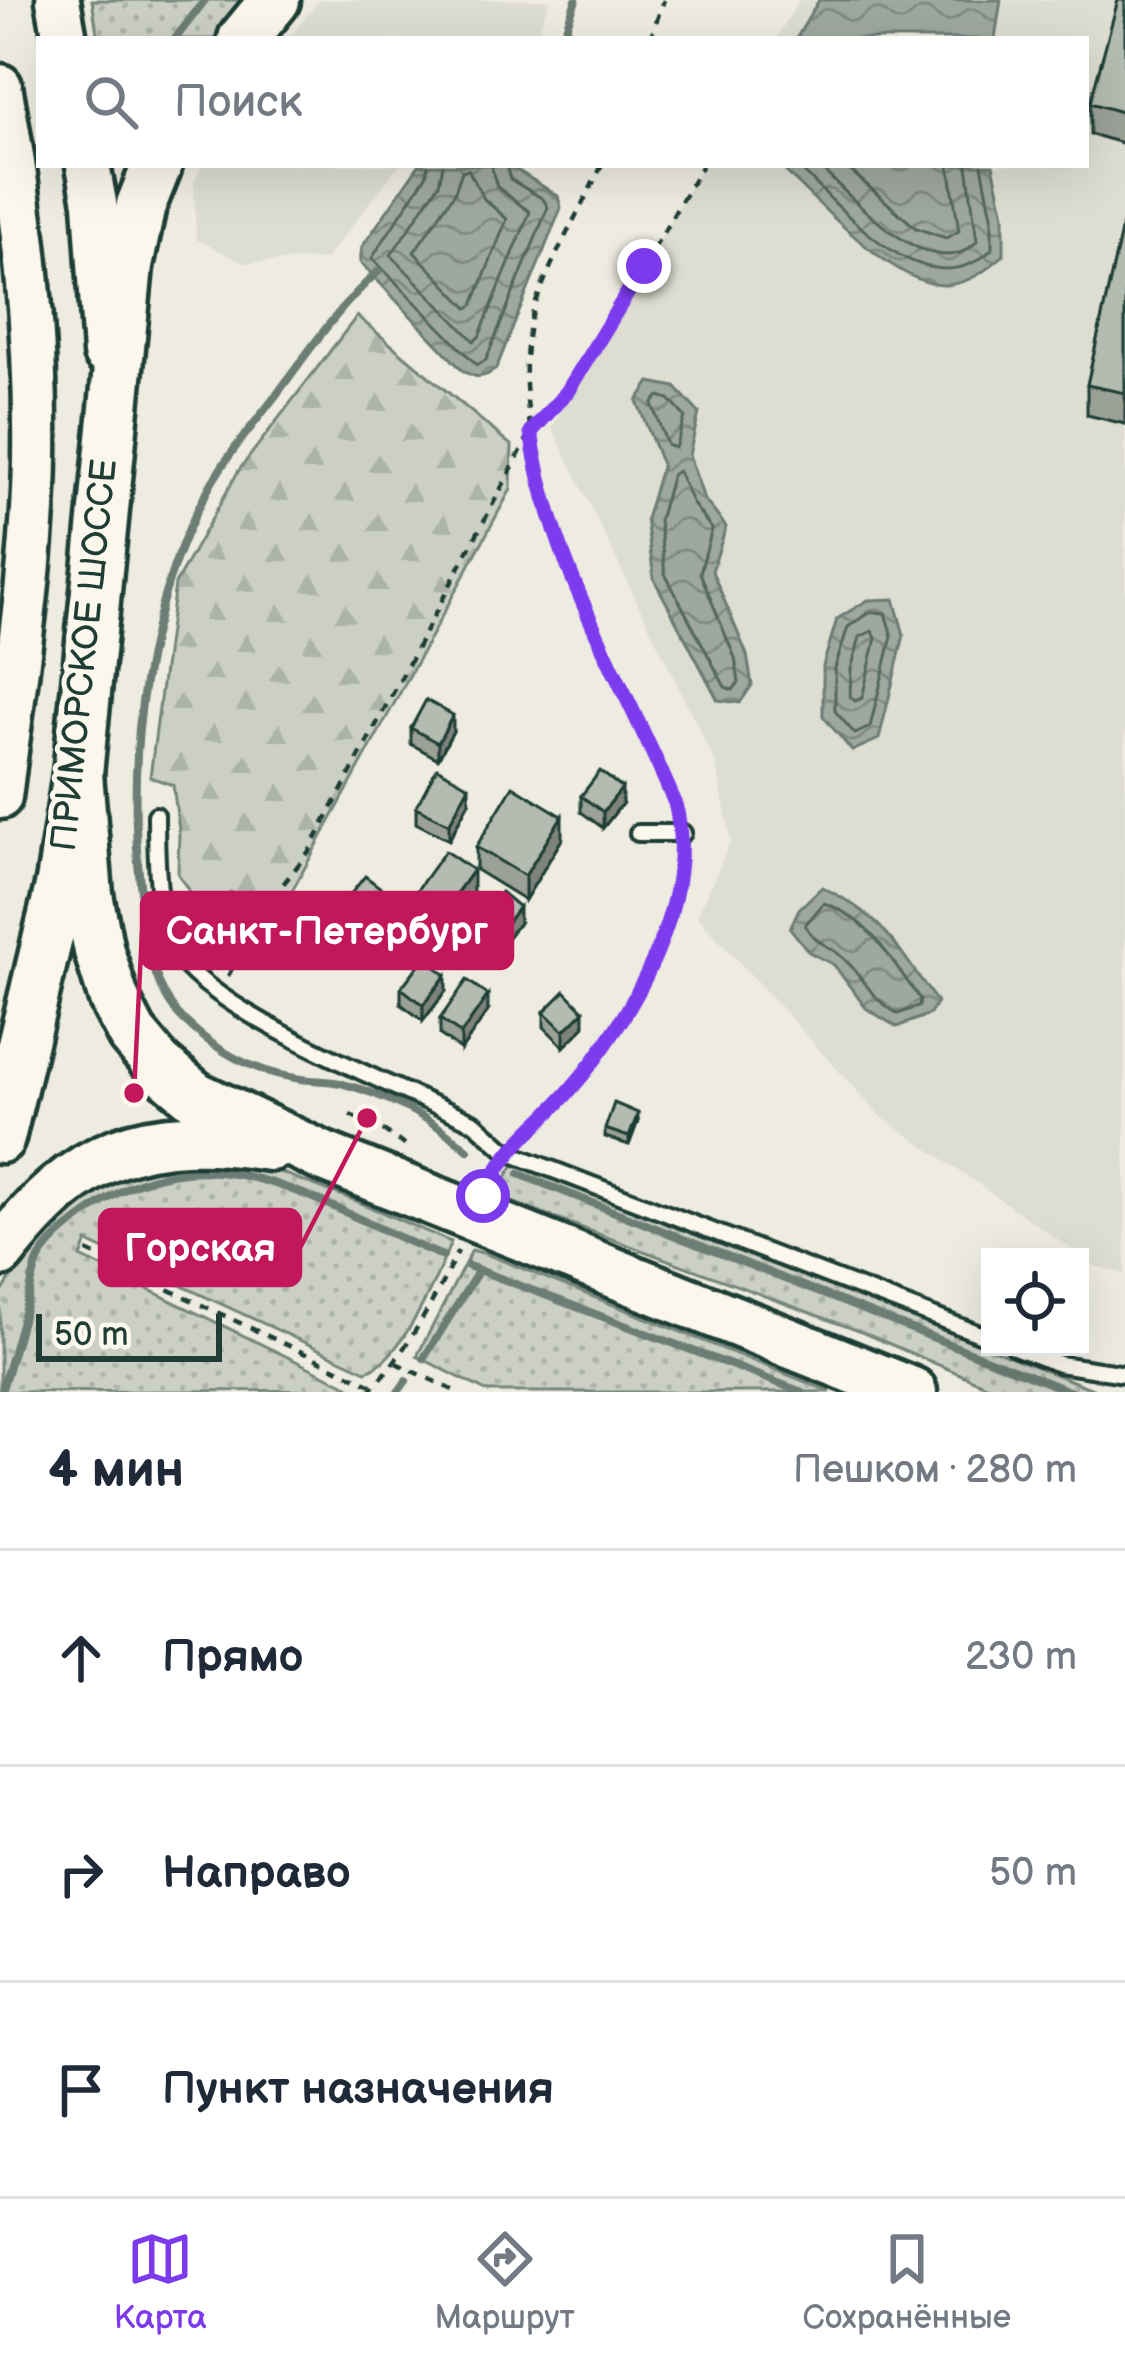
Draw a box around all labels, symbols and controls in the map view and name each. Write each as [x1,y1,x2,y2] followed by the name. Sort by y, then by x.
[36,36,1089,168] search box
[78,69,144,135] icon: search
[174,75,302,130] text: Поиск
[617,239,671,293] route end
[43,457,127,853] street label: ПРИМОРСКОЕ ШОССЕ
[142,893,512,968] callout: Санкт-Петербург
[166,909,489,956] text: Санкт-Петербург
[456,1169,510,1223] route start
[100,1210,300,1285] callout: Горская
[124,1226,276,1273] text: Горская
[981,1248,1089,1356] map controls
[981,1248,1089,1356] button: locate
[36,1308,222,1361] scale bar
[54,1315,129,1355] text: 50 m
[48,1440,184,1501] text: 4 мин
[793,1447,1077,1494] text: Пешком · 280 m
[48,1625,114,1691] icon: ahead
[162,1630,303,1685] text: Прямо
[965,1634,1077,1681] text: 230 m
[48,1841,114,1907] icon: right
[162,1846,351,1901] text: Направо
[989,1850,1077,1897] text: 50 m
[48,2057,114,2123] icon: arrive
[162,2062,554,2117] text: Пункт назначения
[114,2226,207,2338] tab: Карта
[435,2226,575,2338] tab: Маршрут
[803,2226,1011,2338] tab: Сохранённые

